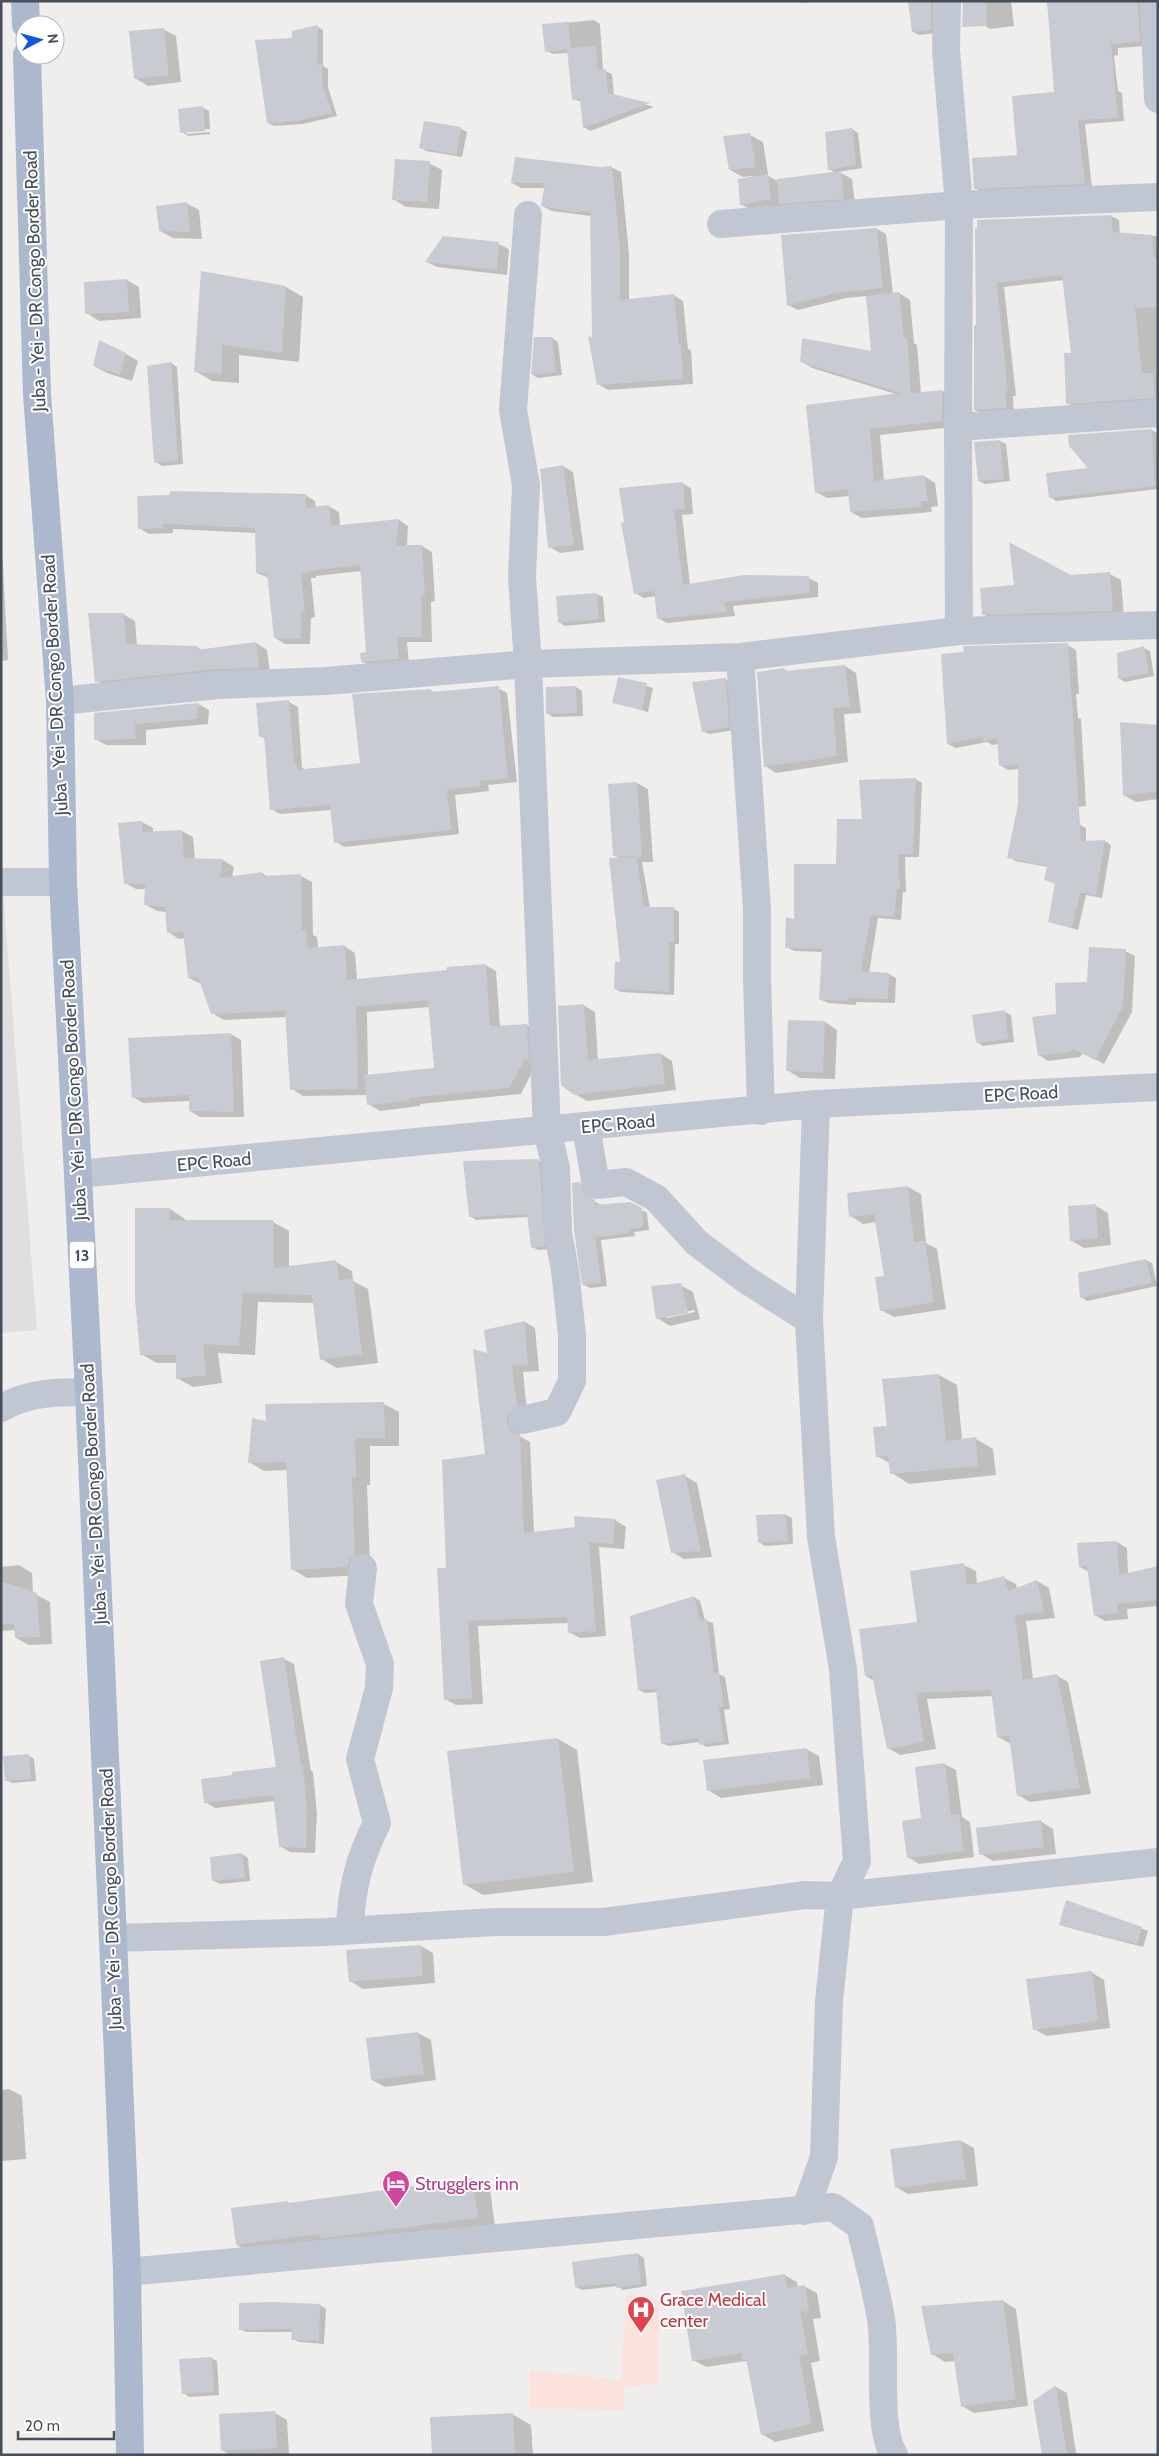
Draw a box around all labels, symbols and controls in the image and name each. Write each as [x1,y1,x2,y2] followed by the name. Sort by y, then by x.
[15,15,65,65] north arrow
[43,33,62,45] text: N
[19,150,51,413] street label: Juba - Yei - DR Congo Border Road
[37,554,73,817] street label: Juba - Yei - DR Congo Border Road
[56,959,92,1222] street label: Juba - Yei - DR Congo Border Road
[983,1081,1059,1107] street label: EPC Road
[580,1110,656,1138] street label: EPC Road
[176,1148,252,1176] street label: EPC Road
[70,1242,94,1268] road number: 13
[76,1363,112,1626] street label: Juba - Yei - DR Congo Border Road
[95,1768,127,2031] street label: Juba - Yei - DR Congo Border Road
[381,2169,411,2208] hotel icon: Strugglers inn
[415,2173,519,2195] place label: Strugglers inn
[660,2289,767,2332] place label: Grace Medical center
[626,2295,656,2334] hospital icon: Grace Medical center
[18,2408,114,2440] scale bar
[25,2417,60,2435] text: 20 m

